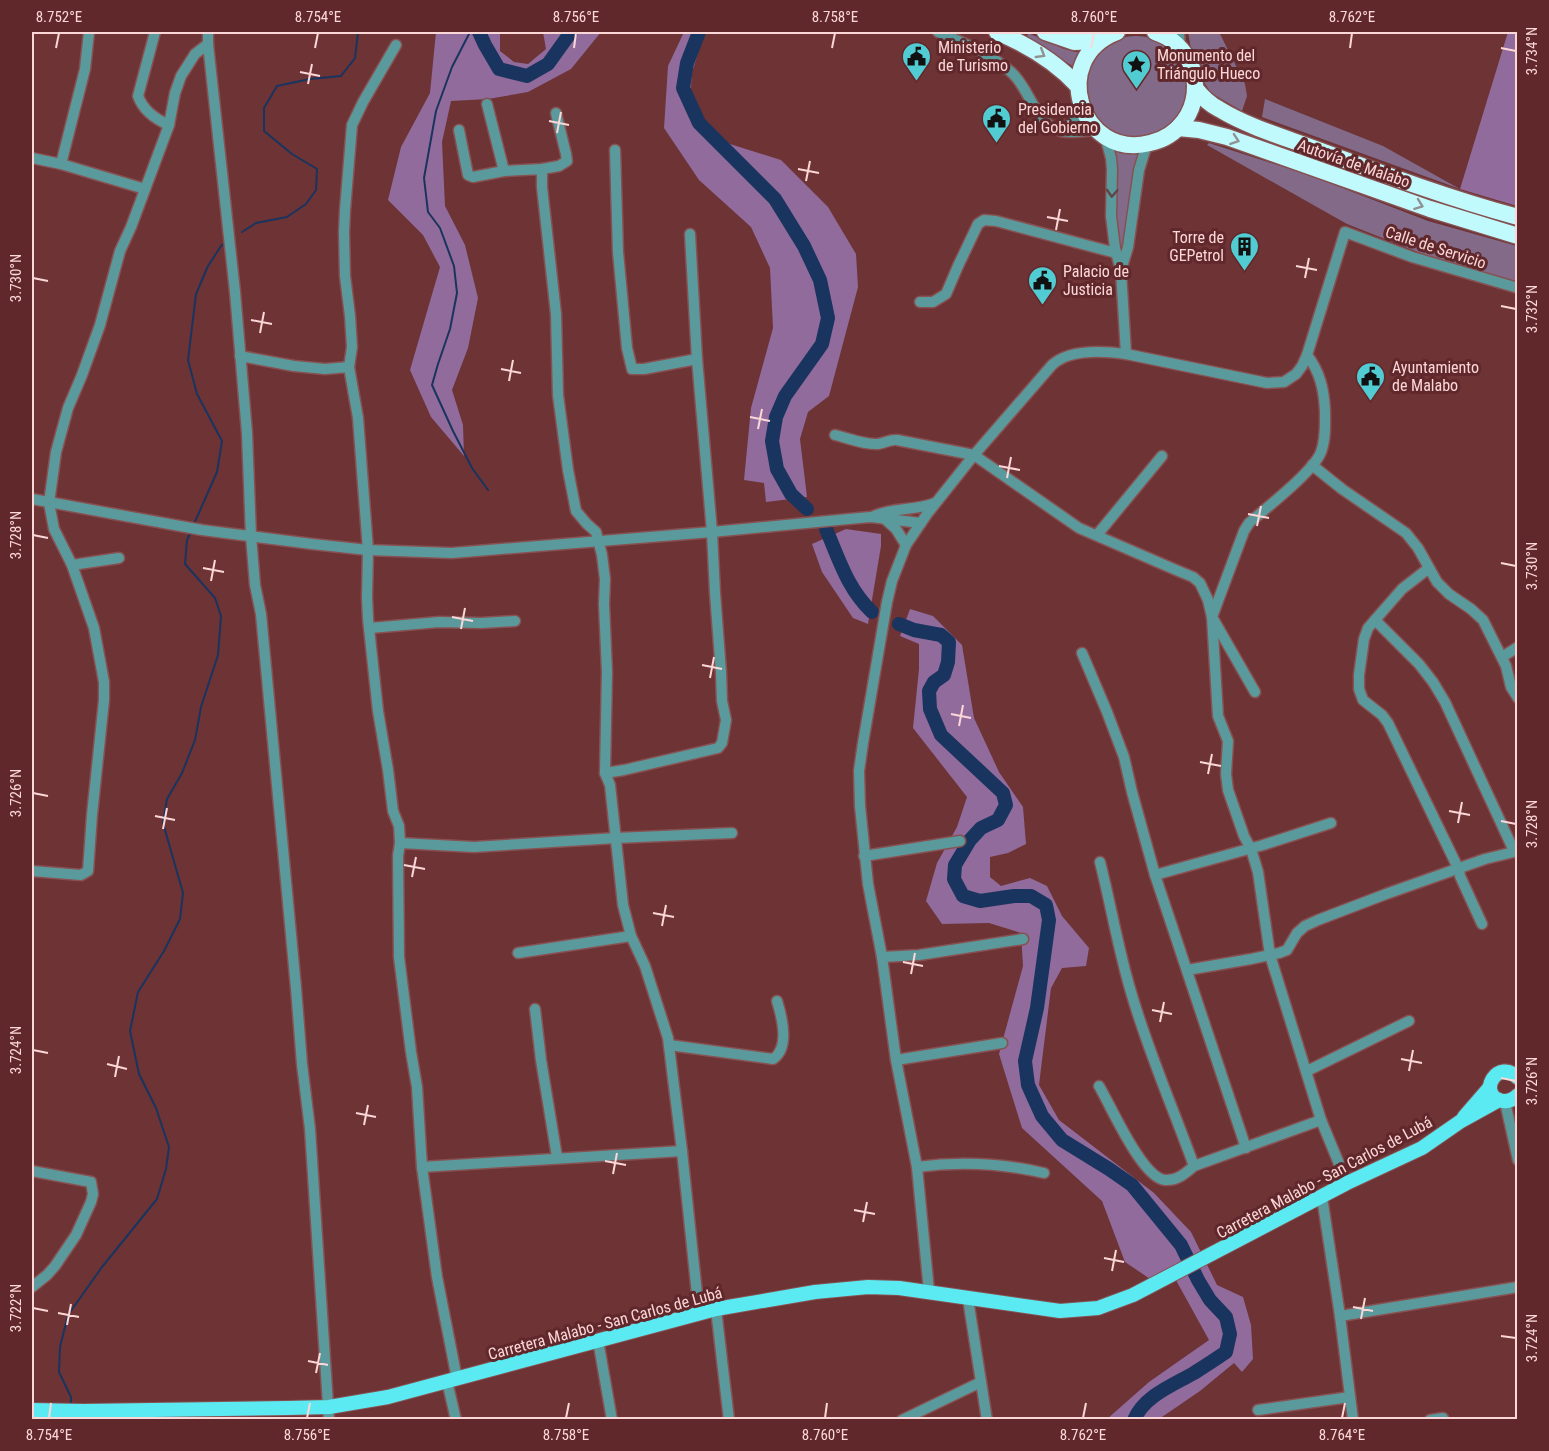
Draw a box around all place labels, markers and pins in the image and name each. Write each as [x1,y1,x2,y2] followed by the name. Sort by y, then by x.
[938,38,1008,75] place label: Ministerio de Turismo
[901,40,933,82] public building icon: Ministerio de Turismo
[1157,46,1260,83] place label: Monumento del Triángulo Hueco
[1120,48,1152,90] place icon: Monumento del Triángulo Hueco
[1018,100,1098,137] place label: Presidencia del Gobierno
[981,102,1013,144] public building icon: Presidencia del Gobierno
[1169,228,1224,265] place label: Torre de GEPetrol
[1229,230,1261,272] building icon: Torre de GEPetrol
[1063,262,1129,299] place label: Palacio de Justicia
[1026,264,1058,306] public building icon: Palacio de Justicia
[1392,358,1479,395] place label: Ayuntamiento de Malabo
[1355,360,1387,402] public building icon: Ayuntamiento de Malabo

